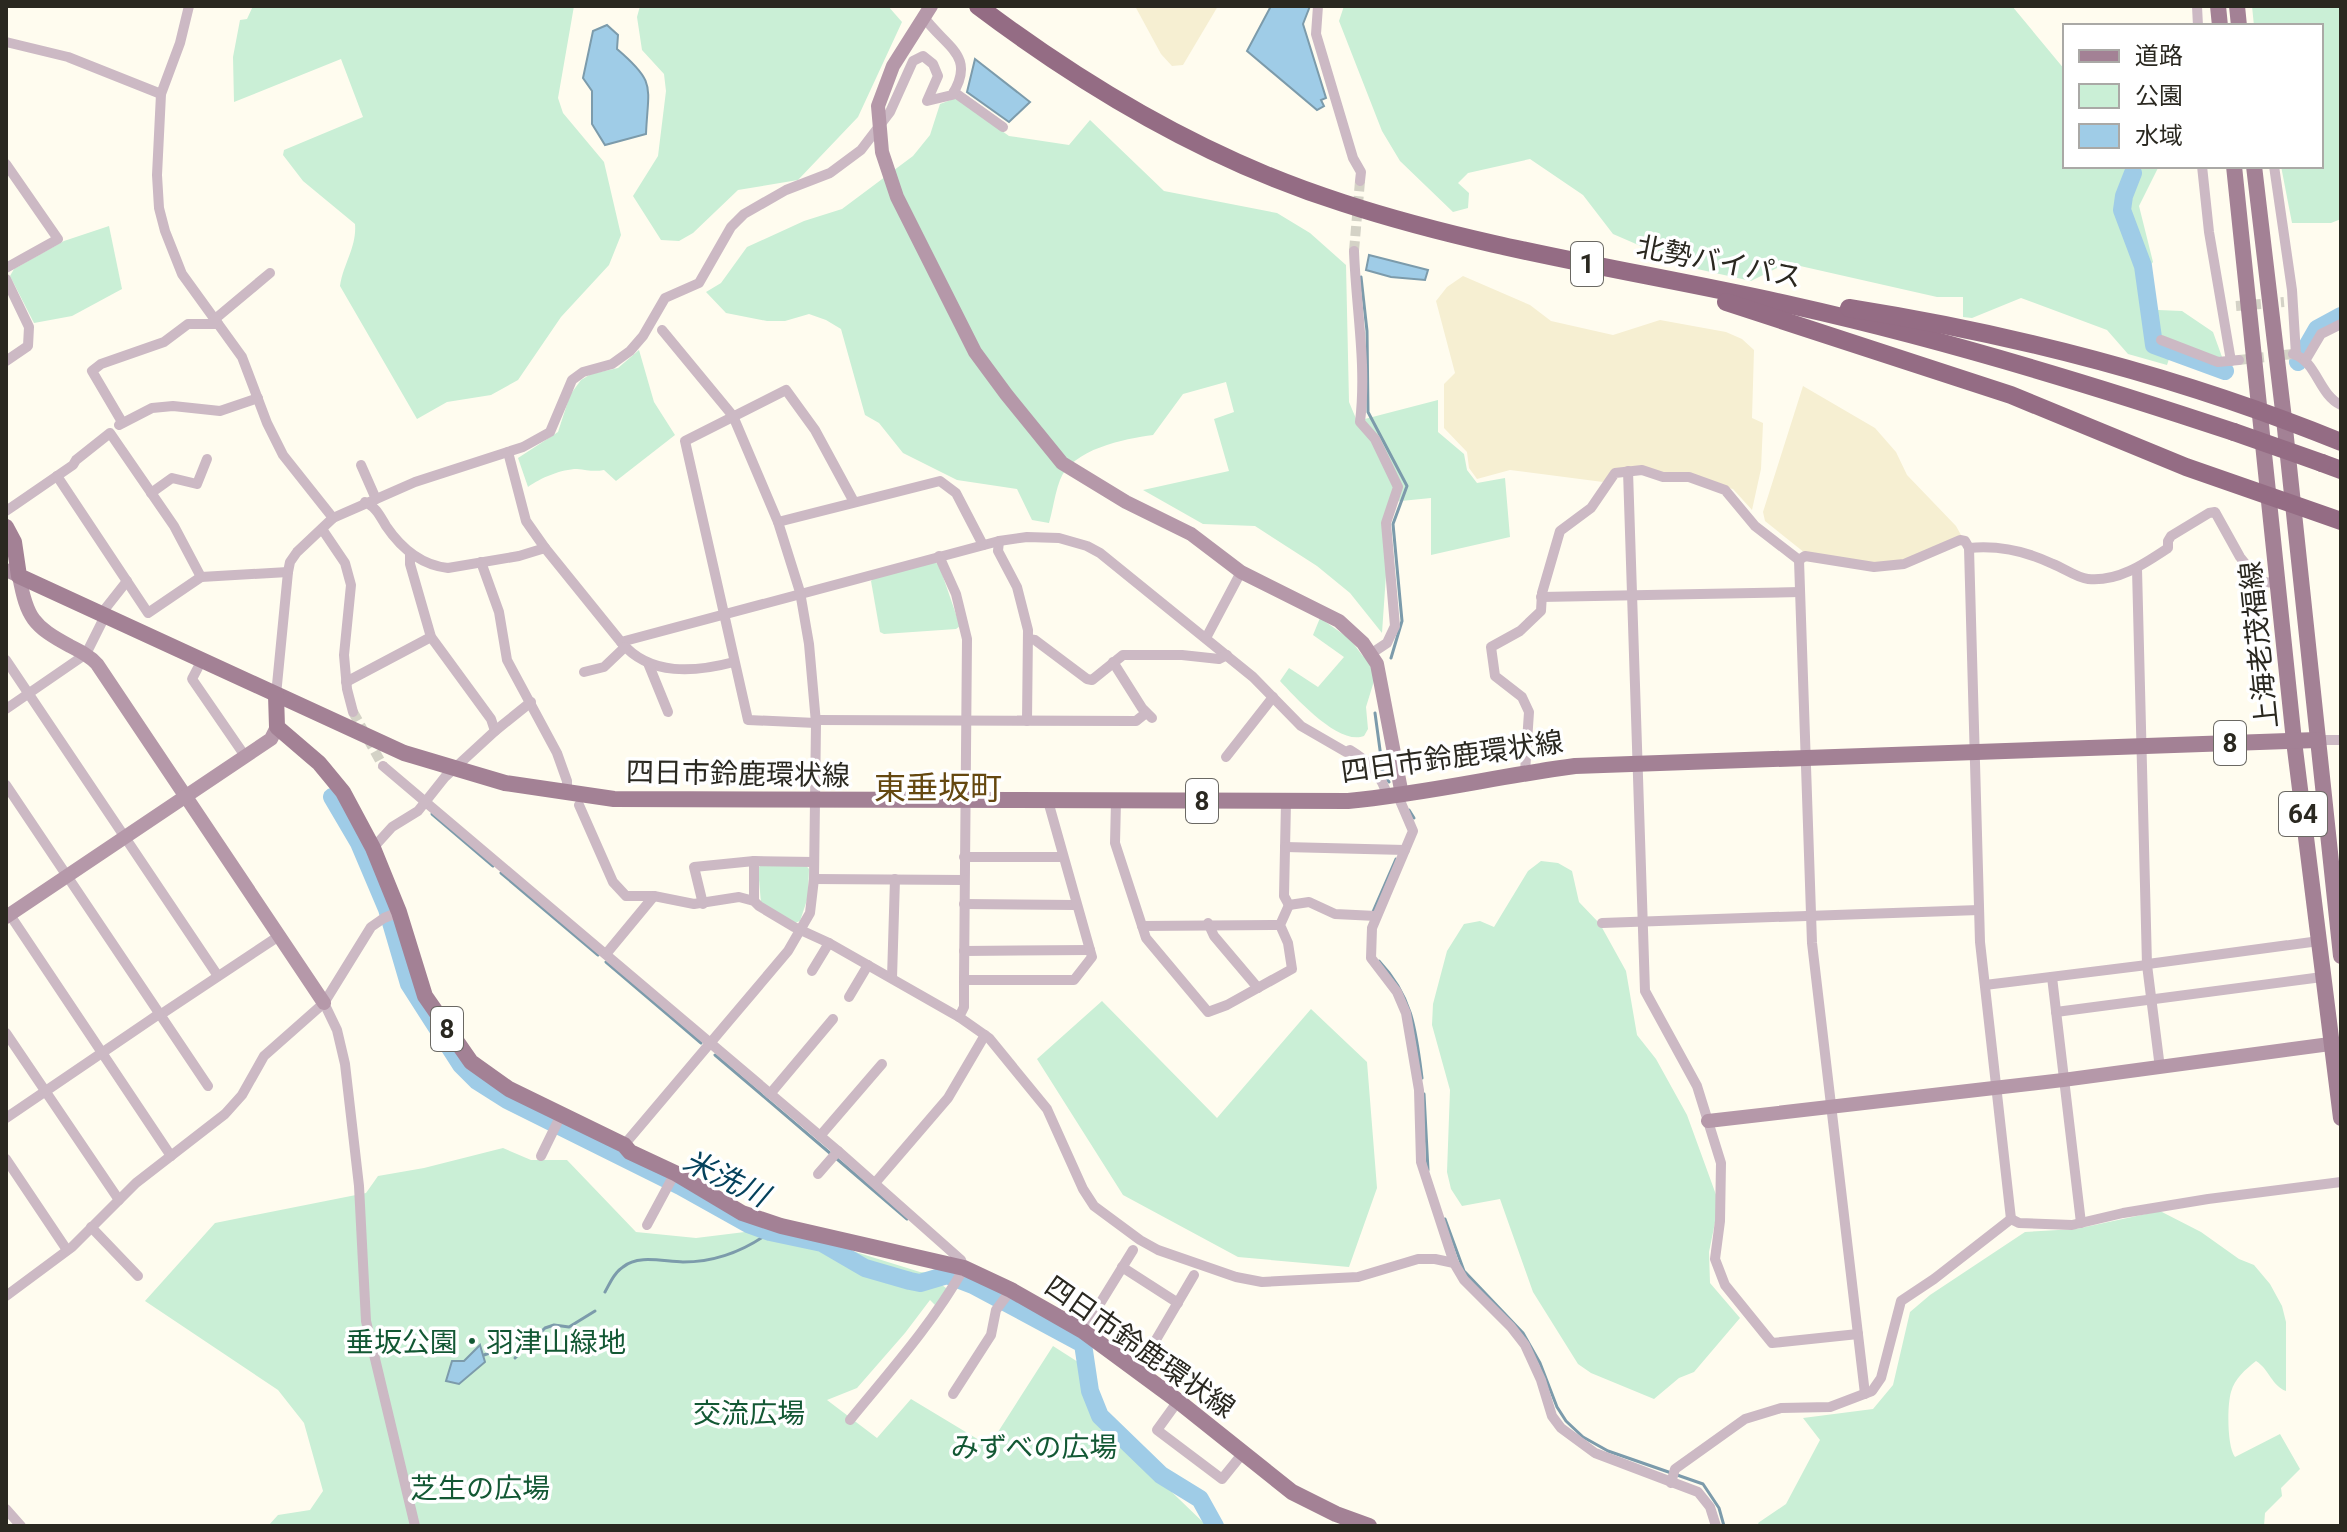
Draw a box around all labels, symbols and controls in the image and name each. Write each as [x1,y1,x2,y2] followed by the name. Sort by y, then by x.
[2063,24,2323,168] legend
[2135,42,2183,70] text: 道路
[2135,82,2183,110] text: 公園
[2135,122,2183,150] text: 水域
[1634,230,1804,294] street label: 北勢バイパス
[1571,242,1603,286] road number: 1
[2234,560,2284,730] street label: 上海老茂福線
[2214,721,2246,765] road number: 8
[1339,725,1565,789] street label: 四日市鈴鹿環状線
[626,756,850,792] street label: 四日市鈴鹿環状線
[874,769,1002,807] district label: 東垂坂町
[1186,779,1218,823] road number: 8
[2279,792,2327,836] road number: 64
[431,1007,463,1051] road number: 8
[678,1143,777,1215] water label: 米洗川
[1039,1269,1241,1425] street label: 四日市鈴鹿環状線
[346,1326,626,1359] park label: 垂坂公園・羽津山緑地
[693,1397,805,1430] park label: 交流広場
[951,1431,1117,1464] park label: みずべの広場
[410,1472,550,1505] park label: 芝生の広場

